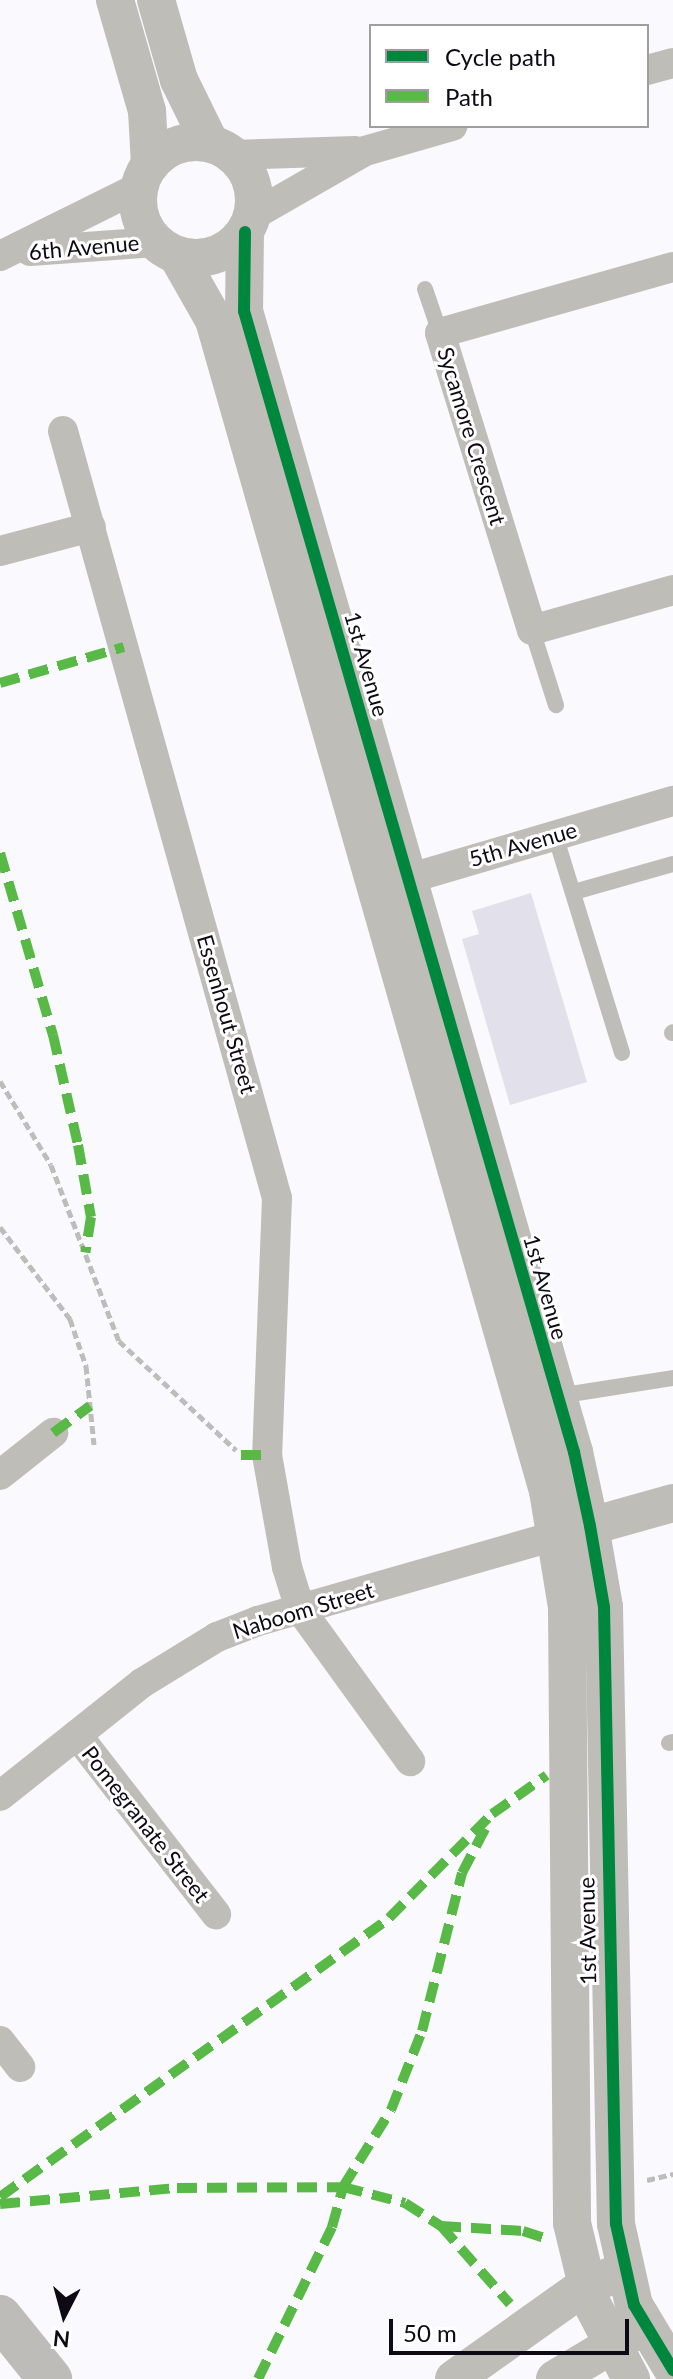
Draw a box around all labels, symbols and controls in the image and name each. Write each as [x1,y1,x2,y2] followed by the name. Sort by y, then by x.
[369,24,649,128] legend
[445,42,556,71] text: Cycle path
[445,82,493,111] text: Path
[27,229,141,265] street label: 6th Avenue
[432,344,512,528] street label: Sycamore Crescent
[339,608,395,720] street label: 1st Avenue
[466,816,580,872] street label: 5th Avenue
[192,932,262,1096] street label: Essenhout Street
[518,1231,574,1343] street label: 1st Avenue
[229,1576,377,1644] street label: Naboom Street
[77,1741,215,1907] street label: Pomegranate Street
[573,1876,601,1986] street label: 1st Avenue
[24,2275,104,2355] north arrow
[393,2303,633,2353] scale bar
[403,2318,457,2347] text: 50 m
[52,2325,71,2354] text: N

